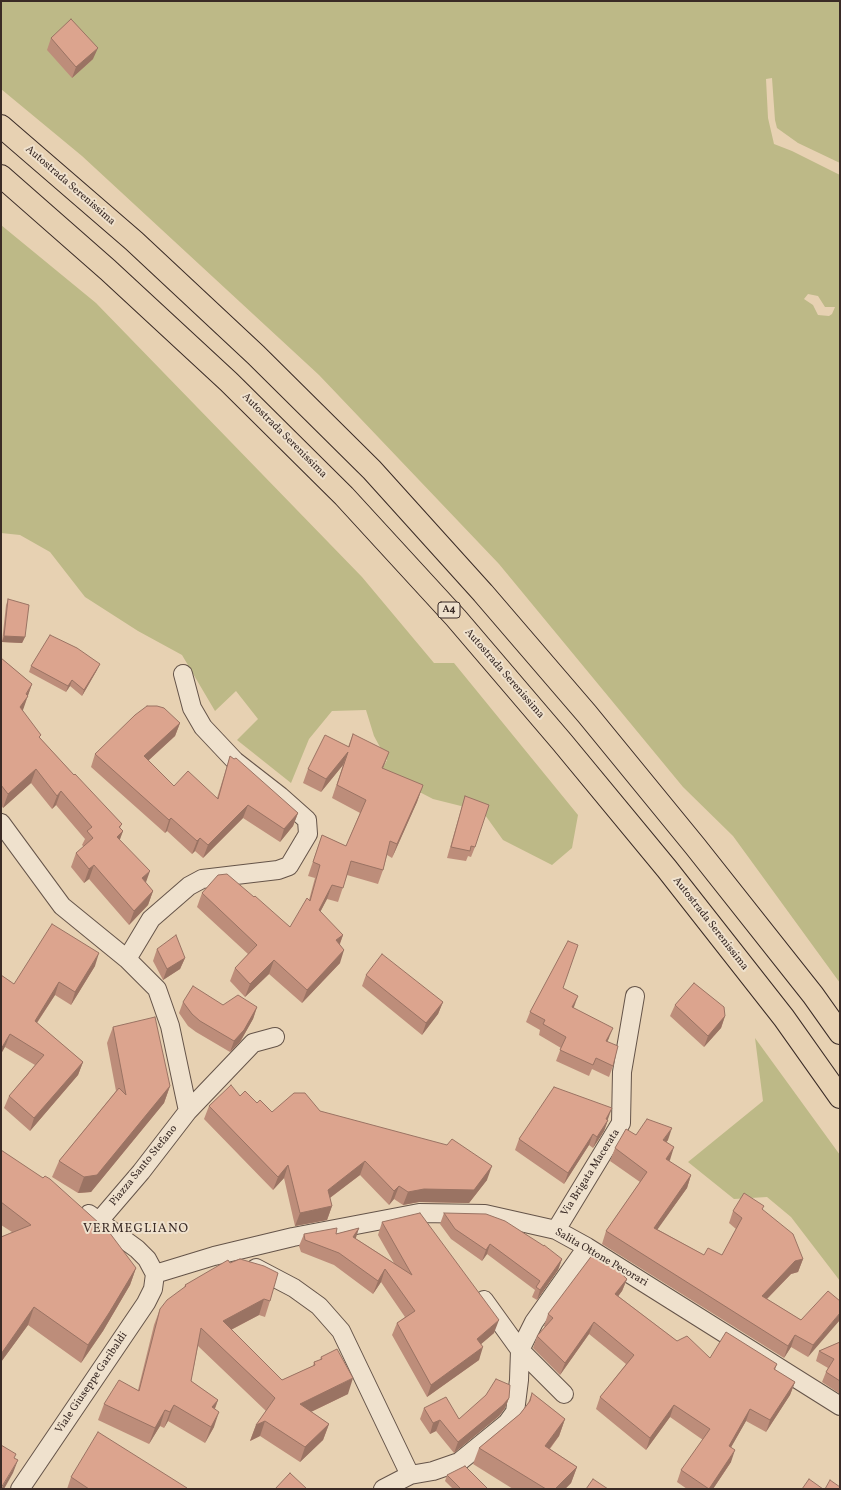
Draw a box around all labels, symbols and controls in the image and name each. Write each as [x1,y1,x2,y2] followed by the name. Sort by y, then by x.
[22,143,118,229] street label: Autostrada Serenissima
[239,391,329,481] street label: Autostrada Serenissima
[438,602,460,618] road number: A4
[461,626,547,722] street label: Autostrada Serenissima
[669,875,751,973] street label: Autostrada Serenissima
[107,1123,181,1209] street label: Piazza Santo Stefano
[559,1127,623,1219] street label: Via Brigata Macerata
[83,1222,189,1238] district label: VERMEGLIANO
[552,1226,650,1290] street label: Salita Ottone Pecorari
[53,1330,131,1436] street label: Viale Giuseppe Garibaldi

